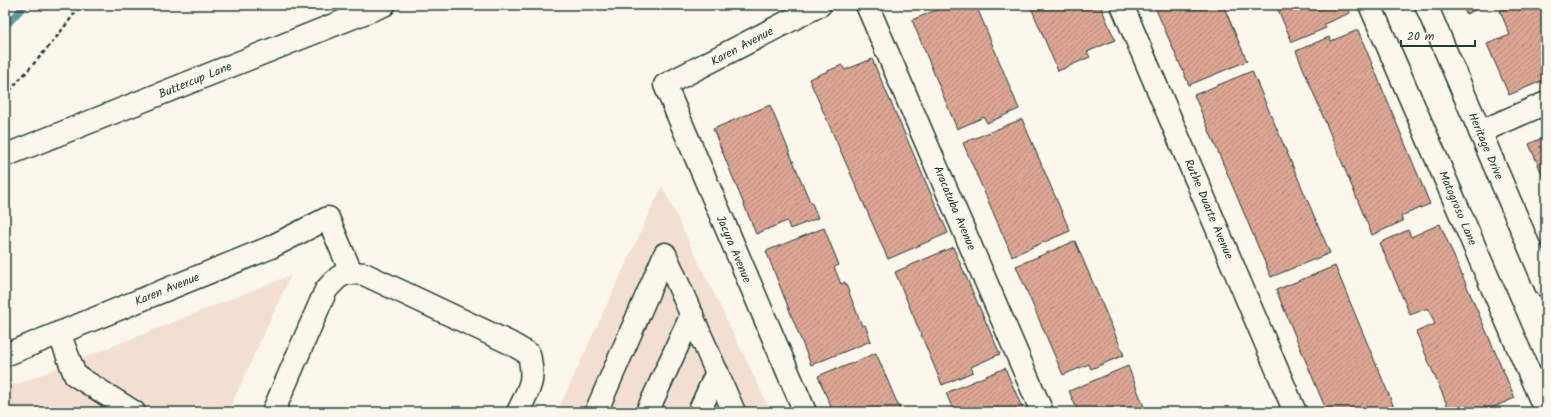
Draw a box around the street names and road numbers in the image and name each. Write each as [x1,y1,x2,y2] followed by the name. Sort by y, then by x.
[707,22,778,71] street label: Karen Avenue
[156,57,235,104] street label: Buttercup Lane
[1463,110,1508,183] street label: Heritage Drive
[1179,156,1238,263] street label: Ruthe Duarte Avenue
[928,163,981,254] street label: Aracatuba Avenue
[1433,168,1482,249] street label: Matogroso Lane
[711,212,757,287] street label: Jacyra Avenue
[132,268,203,311] street label: Karen Avenue

